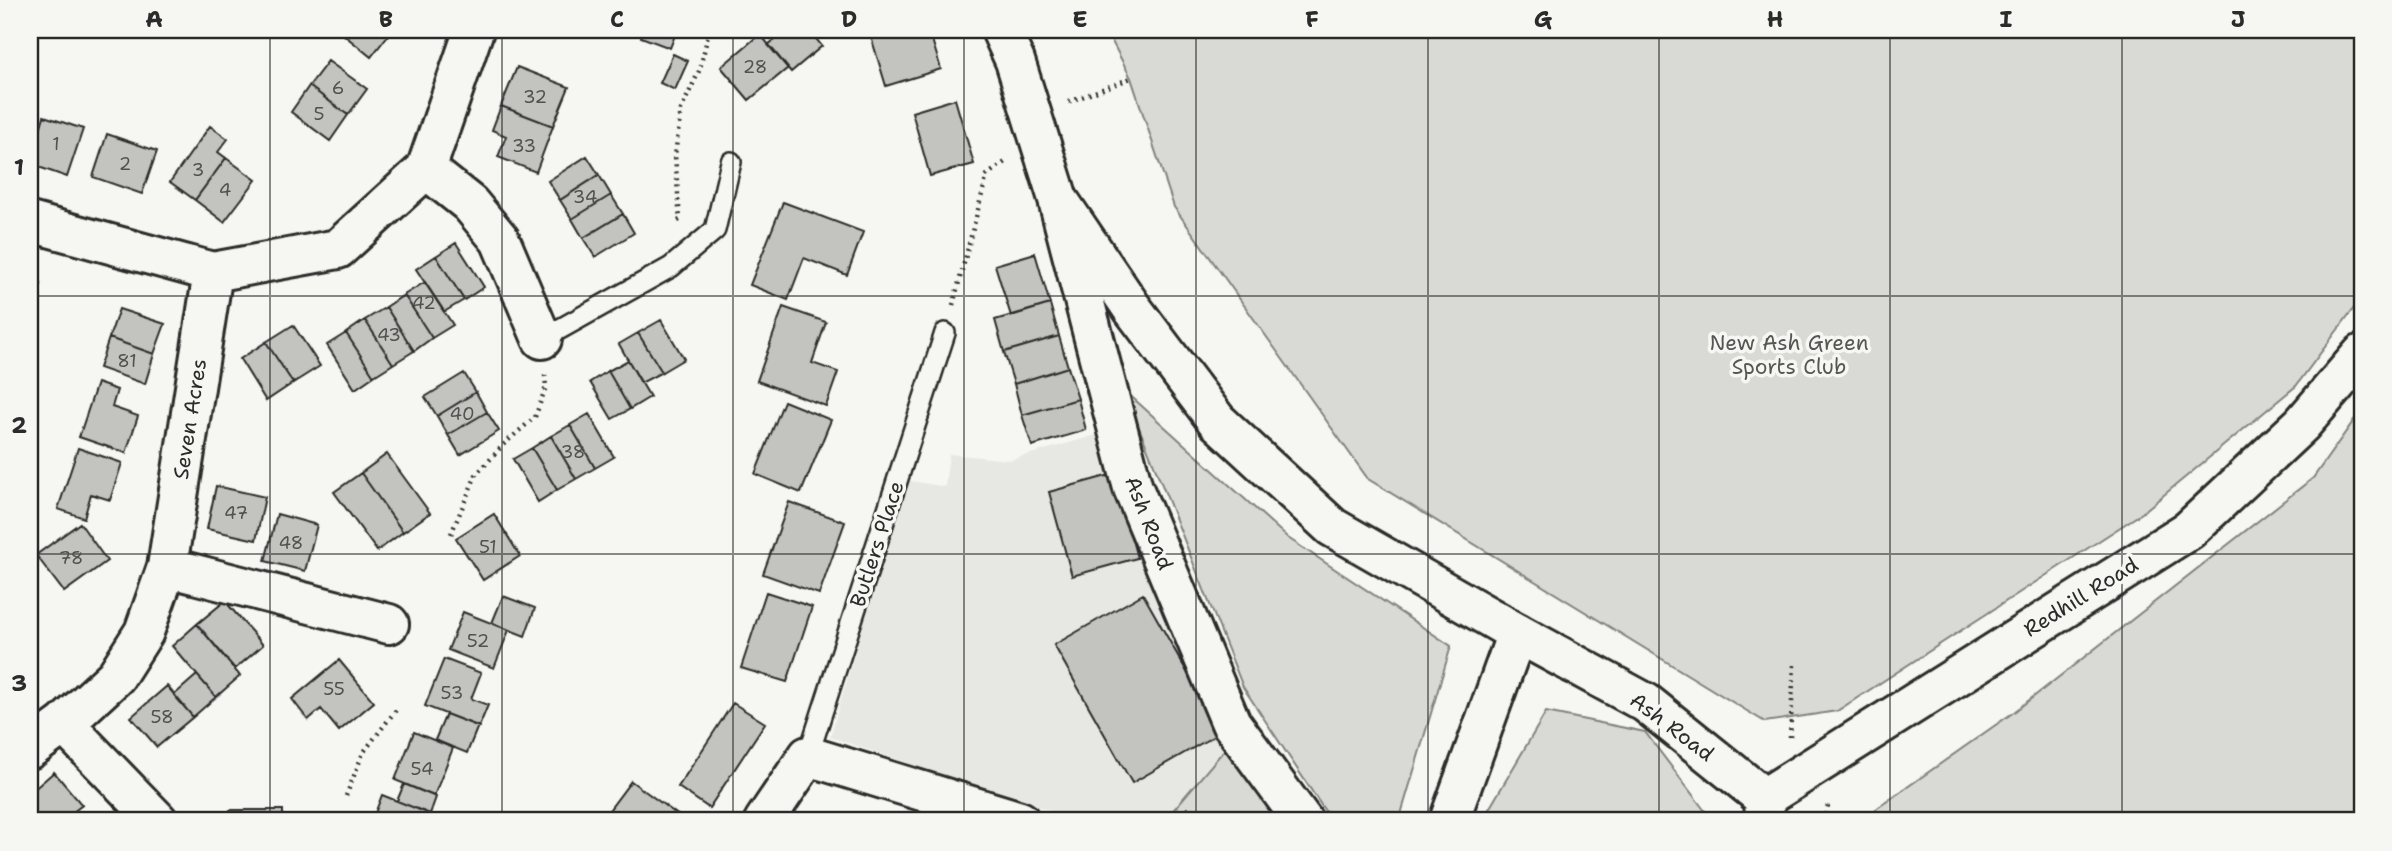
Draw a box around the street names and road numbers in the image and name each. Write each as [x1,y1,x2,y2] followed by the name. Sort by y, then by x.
[167,357,213,481] street label: Seven Acres
[1118,472,1180,574] street label: Ash Road
[843,477,911,611] street label: Butlers Place
[2018,551,2144,643] street label: Redhill Road
[1624,686,1720,768] street label: Ash Road

